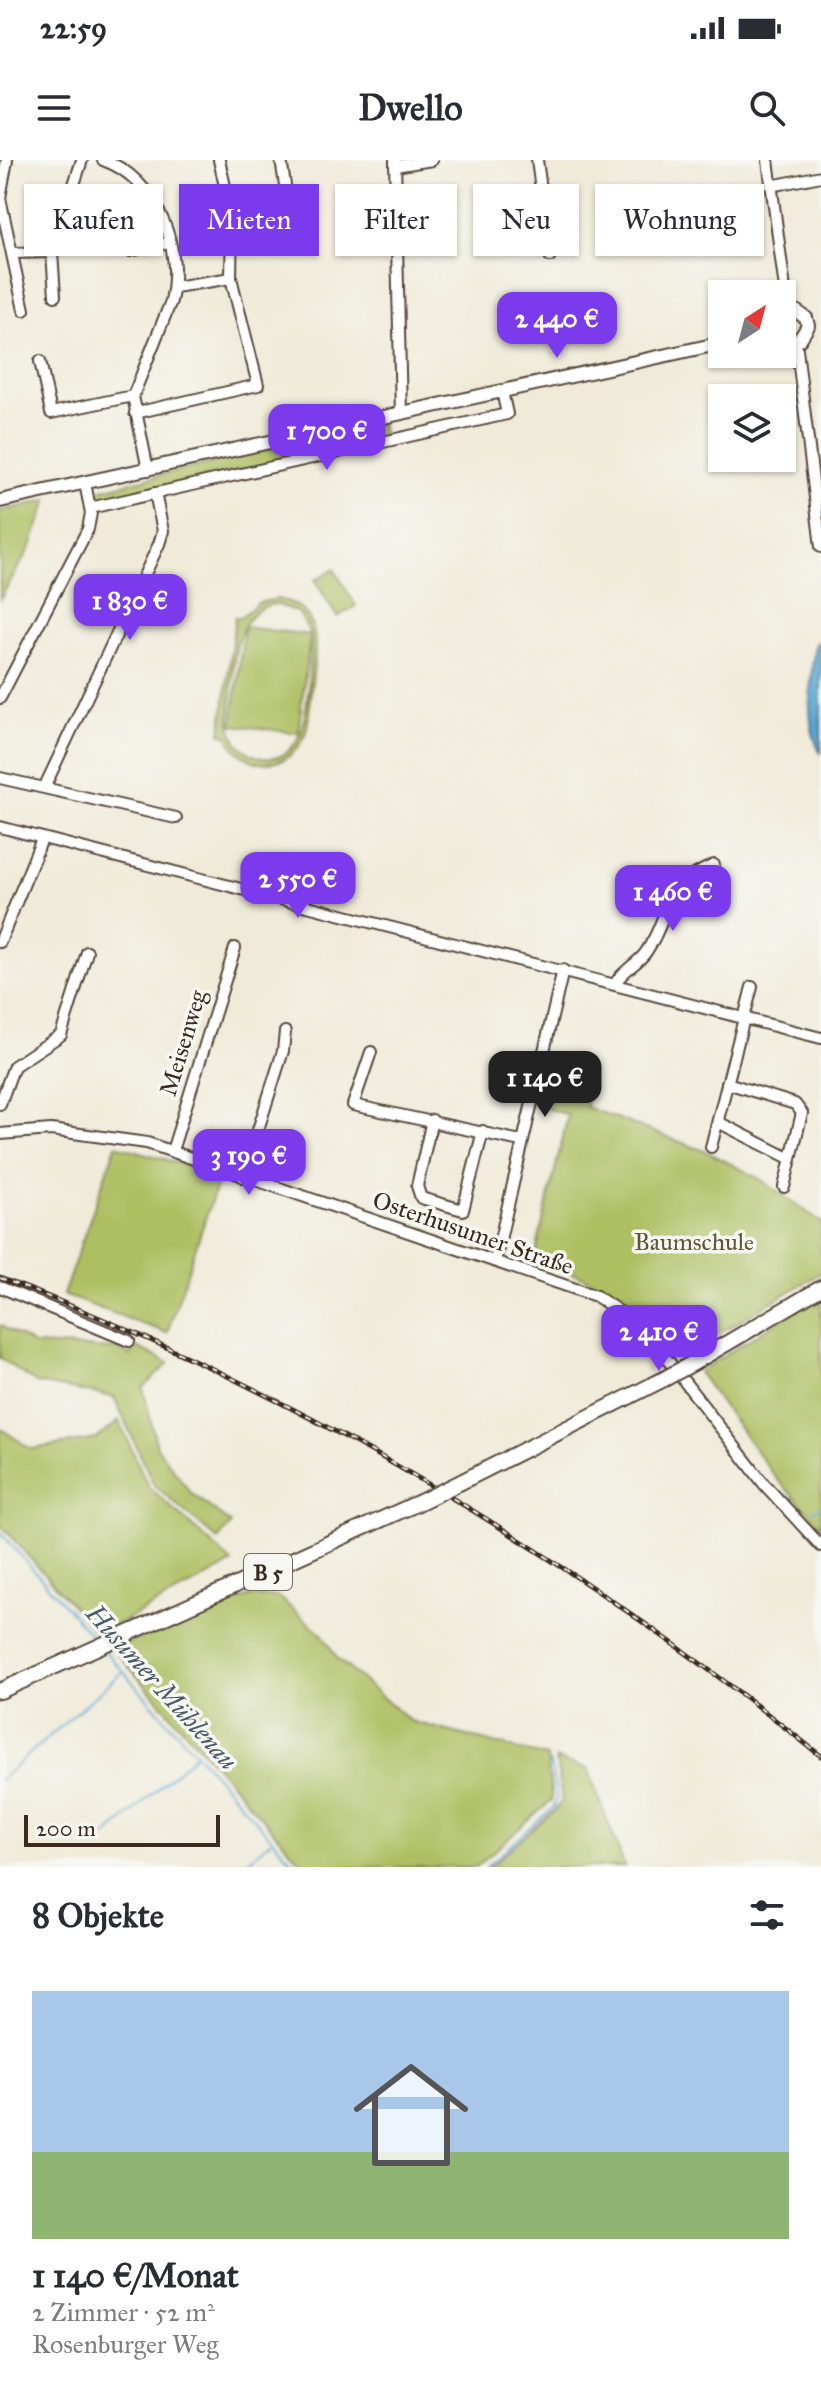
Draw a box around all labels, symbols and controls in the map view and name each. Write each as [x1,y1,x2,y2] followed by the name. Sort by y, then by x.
[40,10,107,46] text: 22:59
[32,86,76,130] icon: menu
[358,86,463,130] text: Dwello
[745,86,789,130] icon: search
[24,184,163,256] chip: Kaufen
[179,184,319,256] chip: Mieten
[335,184,457,256] chip: Filter
[473,184,579,256] chip: Neu
[595,184,764,256] chip: Wohnung
[708,280,796,368] north arrow
[708,280,796,472] map controls
[483,292,631,360] pin: 2 440 €
[515,302,599,334] text: 2 440 €
[708,384,796,472] button: layers
[253,404,401,472] pin: 1 700 €
[286,414,368,446] text: 1 700 €
[56,574,204,642] pin: 1 830 €
[92,584,168,616] text: 1 830 €
[224,852,372,920] pin: 2 550 €
[258,862,338,894] text: 2 550 €
[599,865,747,933] pin: 1 460 €
[633,875,713,907] text: 1 460 €
[153,986,214,1100] street label: Meisenweg
[471,1051,619,1119] pin: 1 140 €
[506,1061,584,1093] text: 1 140 €
[175,1129,323,1197] pin: 3 190 €
[211,1139,287,1171] text: 3 190 €
[369,1185,577,1281] street label: Osterhusumer Straße
[634,1227,754,1257] park label: Baumschule
[585,1305,733,1373] pin: 2 410 €
[619,1315,699,1347] text: 2 410 €
[244,1554,292,1590] road number: B 5
[79,1597,245,1776] water label: Husumer Mühlenau
[24,1811,220,1847] scale bar
[36,1815,96,1842] text: 200 m
[745,1893,789,1937] icon: filters
[32,1895,164,1936] text: 8 Objekte
[339,2043,483,2187] icon: home
[32,2255,239,2296] text: 1 140 €/Monat
[32,2296,215,2328] text: 2 Zimmer · 52 m²
[32,2328,219,2360] text: Rosenburger Weg

